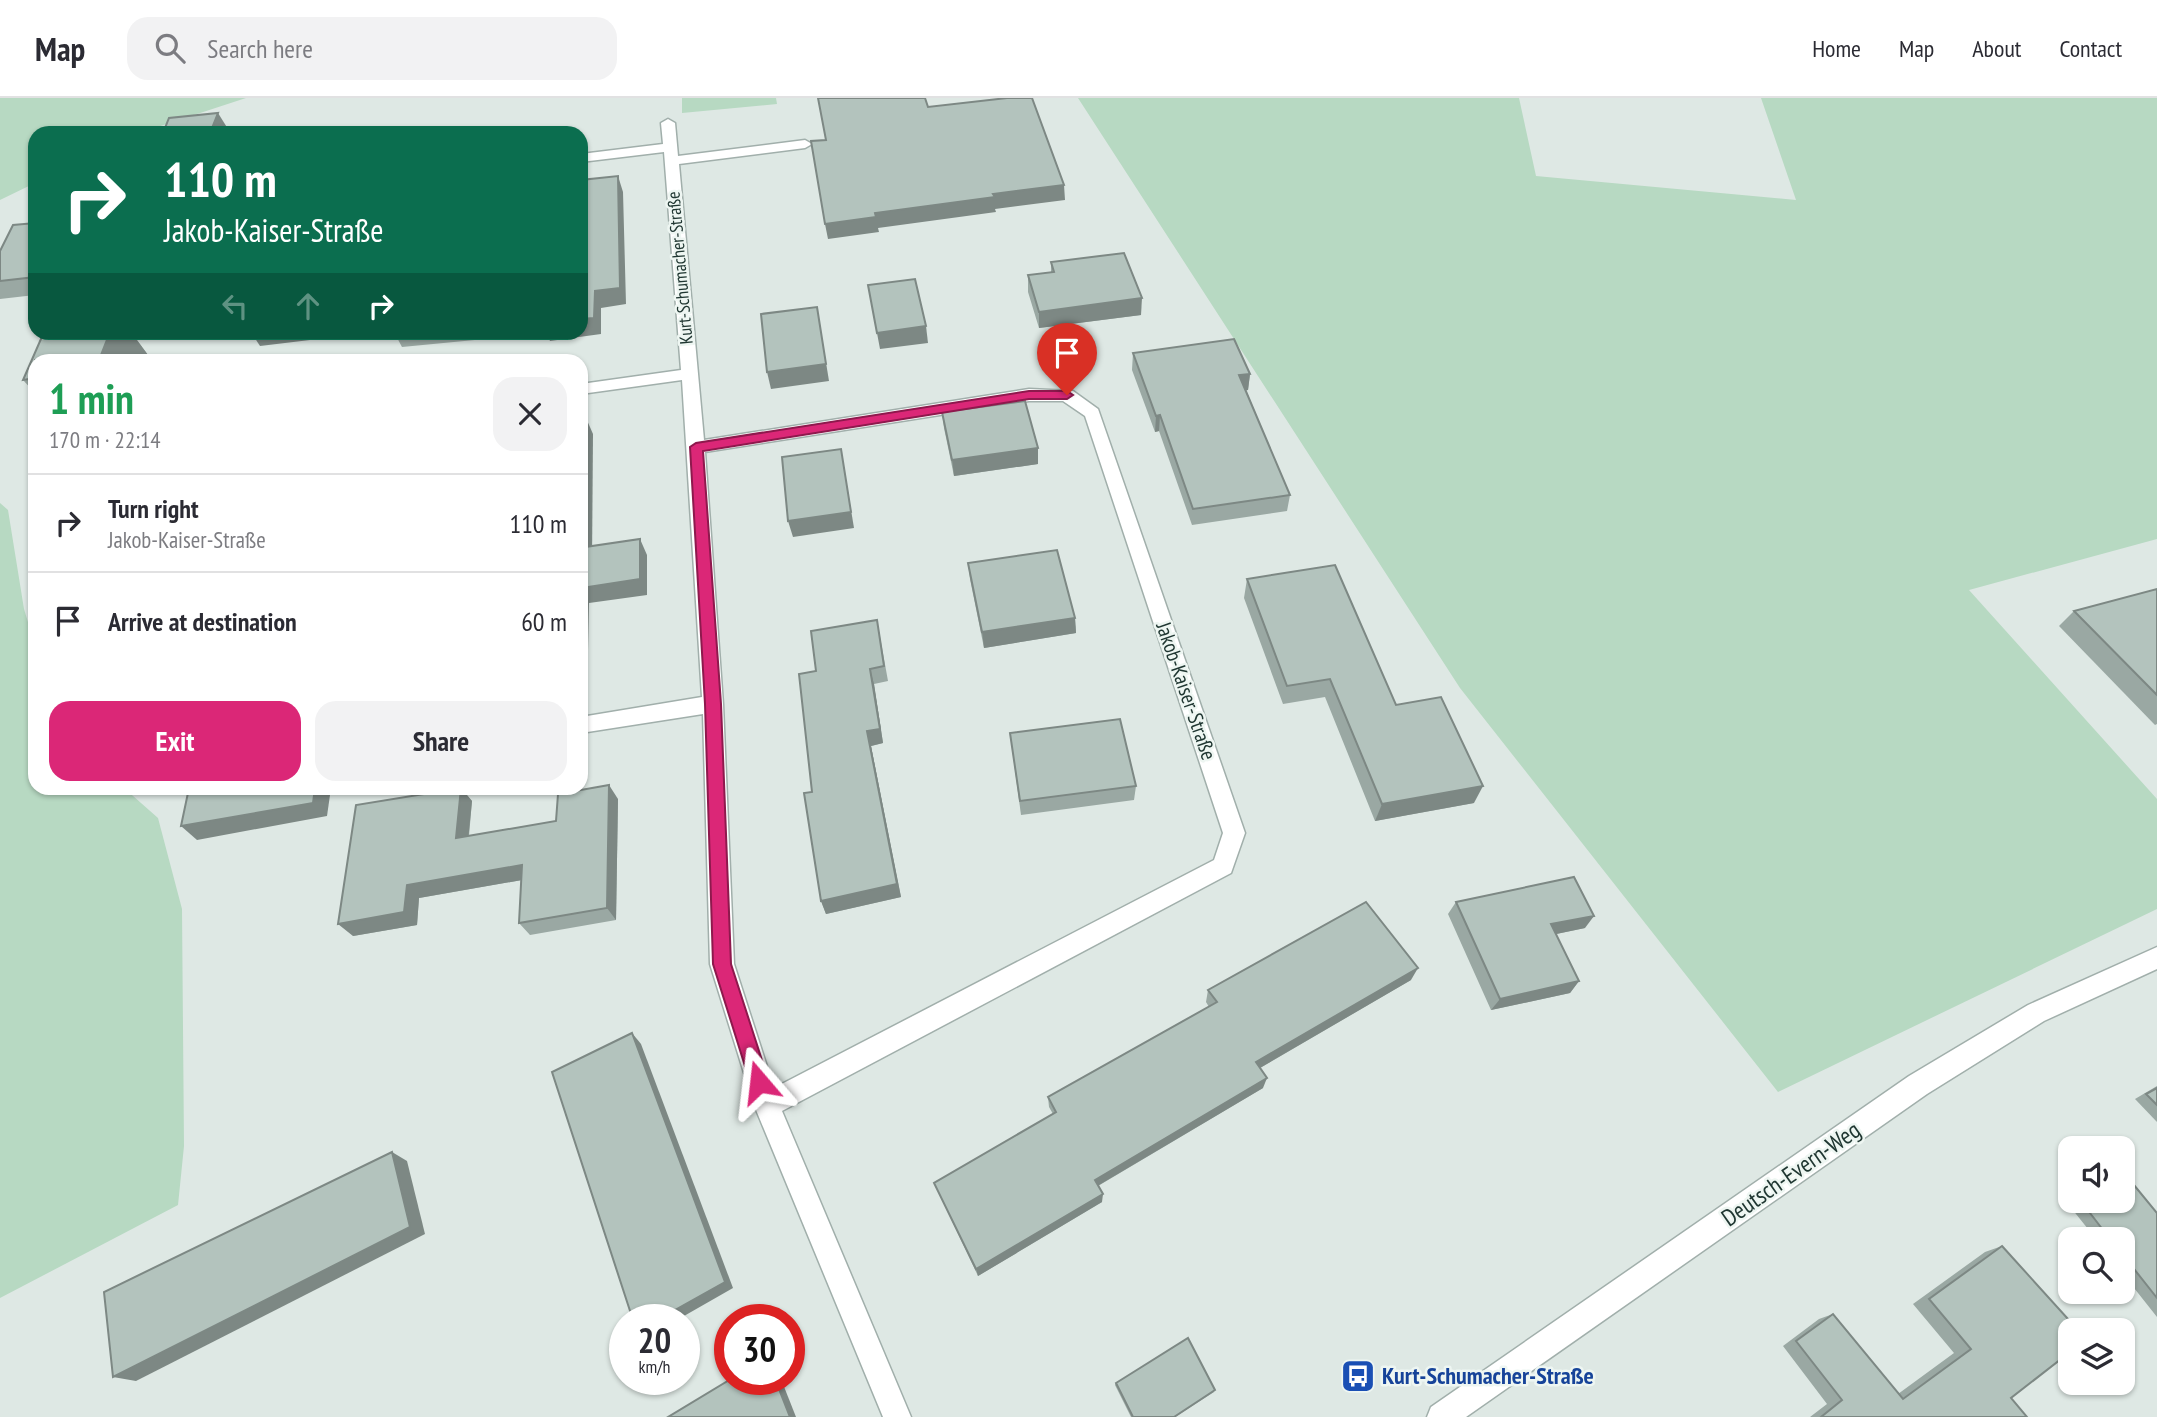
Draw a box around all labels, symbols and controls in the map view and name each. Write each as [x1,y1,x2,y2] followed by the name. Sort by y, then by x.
[127,17,617,80] search box
[35,27,85,70] text: Map
[151,29,189,67] icon: search
[207,32,313,65] text: Search here
[1812,33,1861,64] text: Home
[1899,33,1934,64] text: Map
[1972,33,2021,64] text: About
[2059,33,2122,64] text: Contact
[164,147,277,211] text: 110 m
[49,154,140,245] icon: right
[661,191,698,345] street label: Kurt-Schumacher-Straße
[164,209,384,251] text: Jakob-Kaiser-Straße
[216,287,254,325] icon: left
[289,287,327,325] icon: ahead
[362,287,400,325] icon: right
[1037,323,1097,395] pin
[1048,334,1086,372] icon: arrive
[49,371,134,426] text: 1 min
[493,377,567,451] button: close
[49,425,161,454] text: 170 m · 22:14
[108,492,199,525] text: Turn right
[49,504,87,542] icon: right
[509,507,567,540] text: 110 m
[108,525,266,554] text: Jakob-Kaiser-Straße
[49,602,87,640] icon: arrive
[108,605,297,638] text: Arrive at destination
[521,605,567,638] text: 60 m
[1150,617,1223,763] street label: Jakob-Kaiser-Straße
[49,701,301,781] button: Exit
[315,701,567,781] button: Share
[722,1045,796,1119] position arrow
[1715,1114,1866,1233] street label: Deutsch-Evern-Weg
[2058,1136,2135,1395] map controls
[2058,1136,2135,1213] button: sound
[2058,1227,2135,1304] button: search
[714,1304,805,1395] speed limit sign: 30
[638,1317,671,1363] text: 20
[2058,1318,2135,1395] button: layers
[639,1355,670,1378] text: km/h
[1339,1357,1377,1395] bus stop icon: Kurt-Schumacher-Straße
[1382,1360,1594,1391] place label: Kurt-Schumacher-Straße

